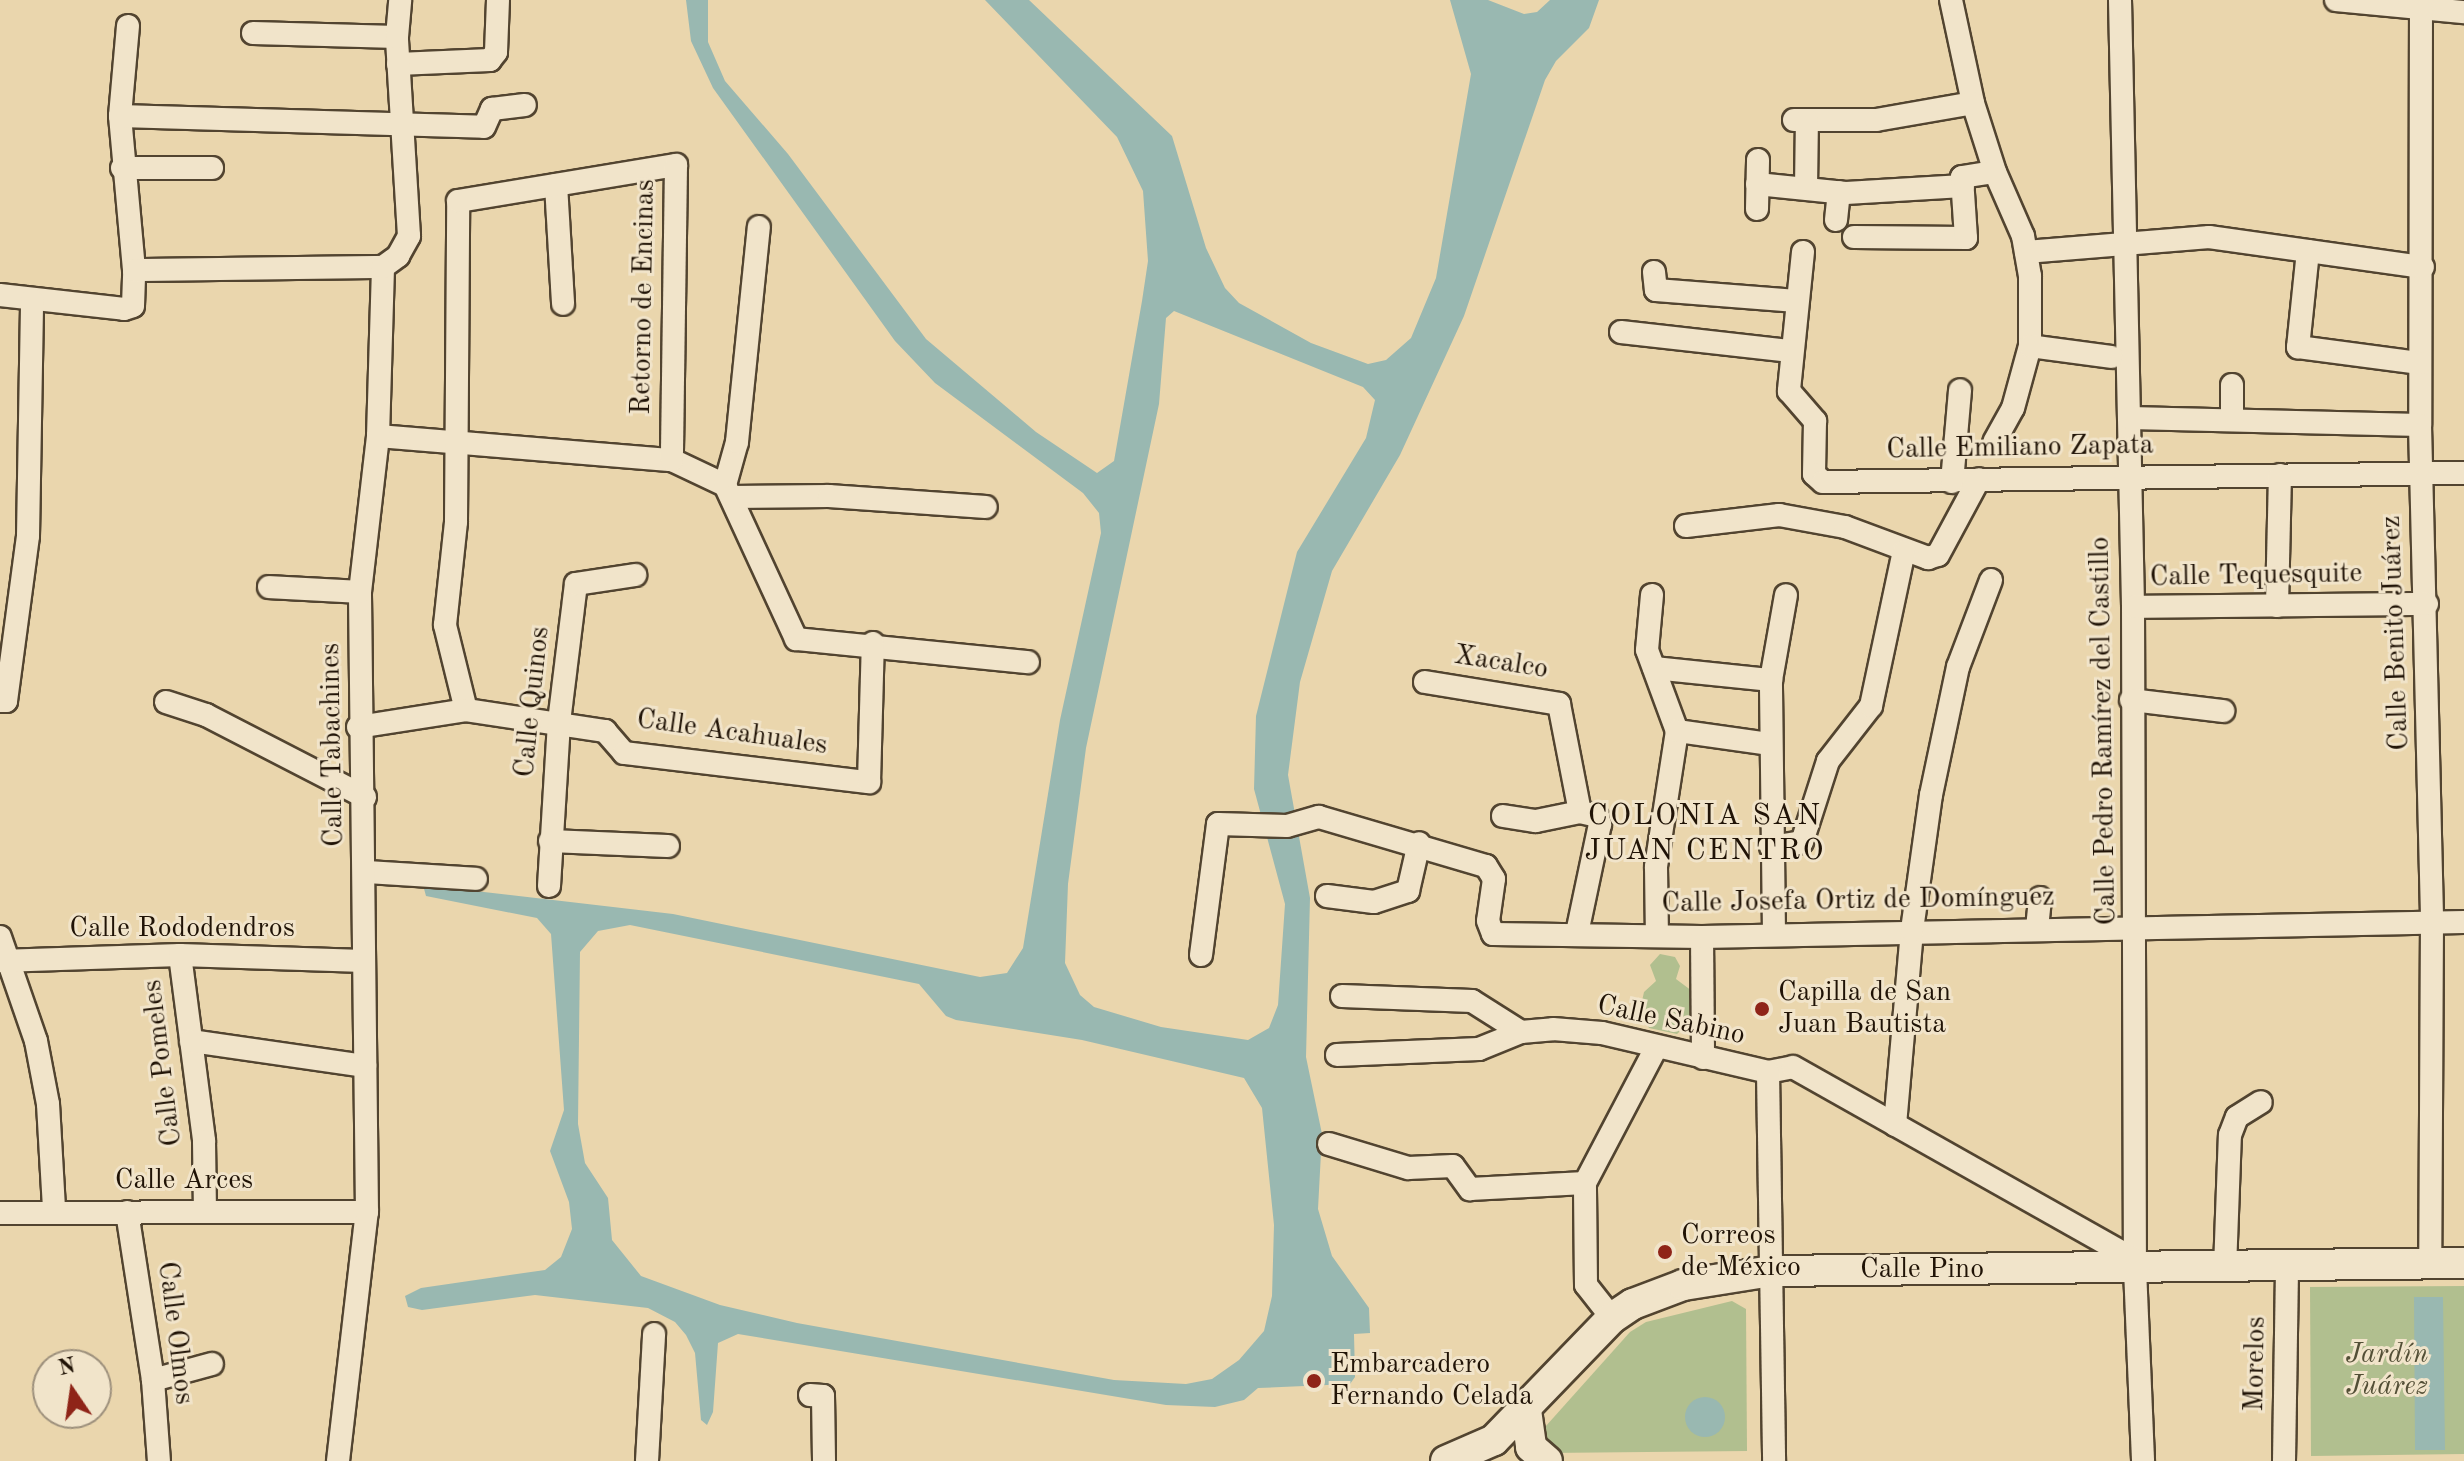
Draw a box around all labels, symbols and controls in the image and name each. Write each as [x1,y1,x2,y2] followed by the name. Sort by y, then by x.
[625,179,663,415] street label: Retorno de Encinas
[1886,429,2154,467] street label: Calle Emiliano Zapata
[2375,515,2417,751] street label: Calle Benito Juárez
[2084,536,2124,926] street label: Calle Pedro Ramírez del Castillo
[2149,557,2363,595] street label: Calle Tequesquite
[508,625,558,779] street label: Calle Quinos
[1452,639,1550,687] street label: Xacalco
[314,643,352,847] street label: Calle Tabachines
[634,703,830,763] street label: Calle Acahuales
[1585,798,1825,868] district label: COLONIA SAN JUAN CENTRO
[1661,881,2055,921] street label: Calle Josefa Ortiz de Domínguez
[69,912,295,946] street label: Calle Rododendros
[1778,976,1951,1042] place label: Capilla de San Juan Bautista
[136,978,190,1148] street label: Calle Pomeles
[1594,989,1748,1053] street label: Calle Sabino
[1753,1000,1771,1018] marker: Capilla de San Juan Bautista
[115,1164,253,1198] street label: Calle Arces
[1681,1219,1801,1285] place label: Correos de México
[1656,1243,1674,1261] marker: Correos de México
[1860,1253,1984,1287] street label: Calle Pino
[150,1260,200,1406] street label: Calle Olmos
[2238,1316,2274,1412] street label: Morelos
[2346,1338,2428,1404] park label: Jardín Juárez
[1330,1348,1533,1414] place label: Embarcadero Fernando Celada
[32,1349,112,1429] north arrow
[56,1355,78,1380] text: N
[1305,1372,1323,1390] marker: Embarcadero Fernando Celada

